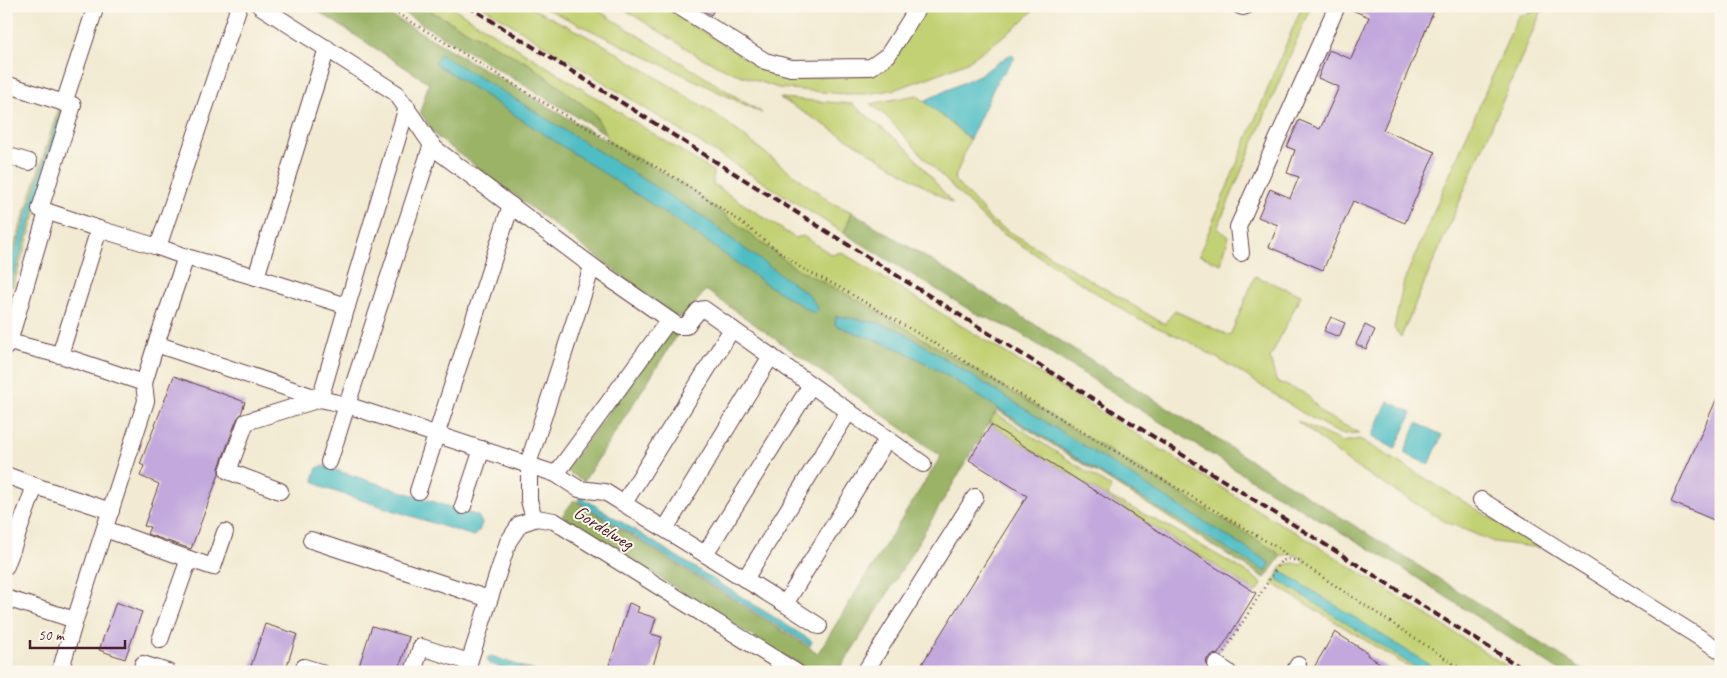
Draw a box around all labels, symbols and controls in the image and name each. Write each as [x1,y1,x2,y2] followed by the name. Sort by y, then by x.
[569,499,640,556] street label: Gordelweg
[30,618,125,650] scale bar
[38,626,65,645] text: 50 m

